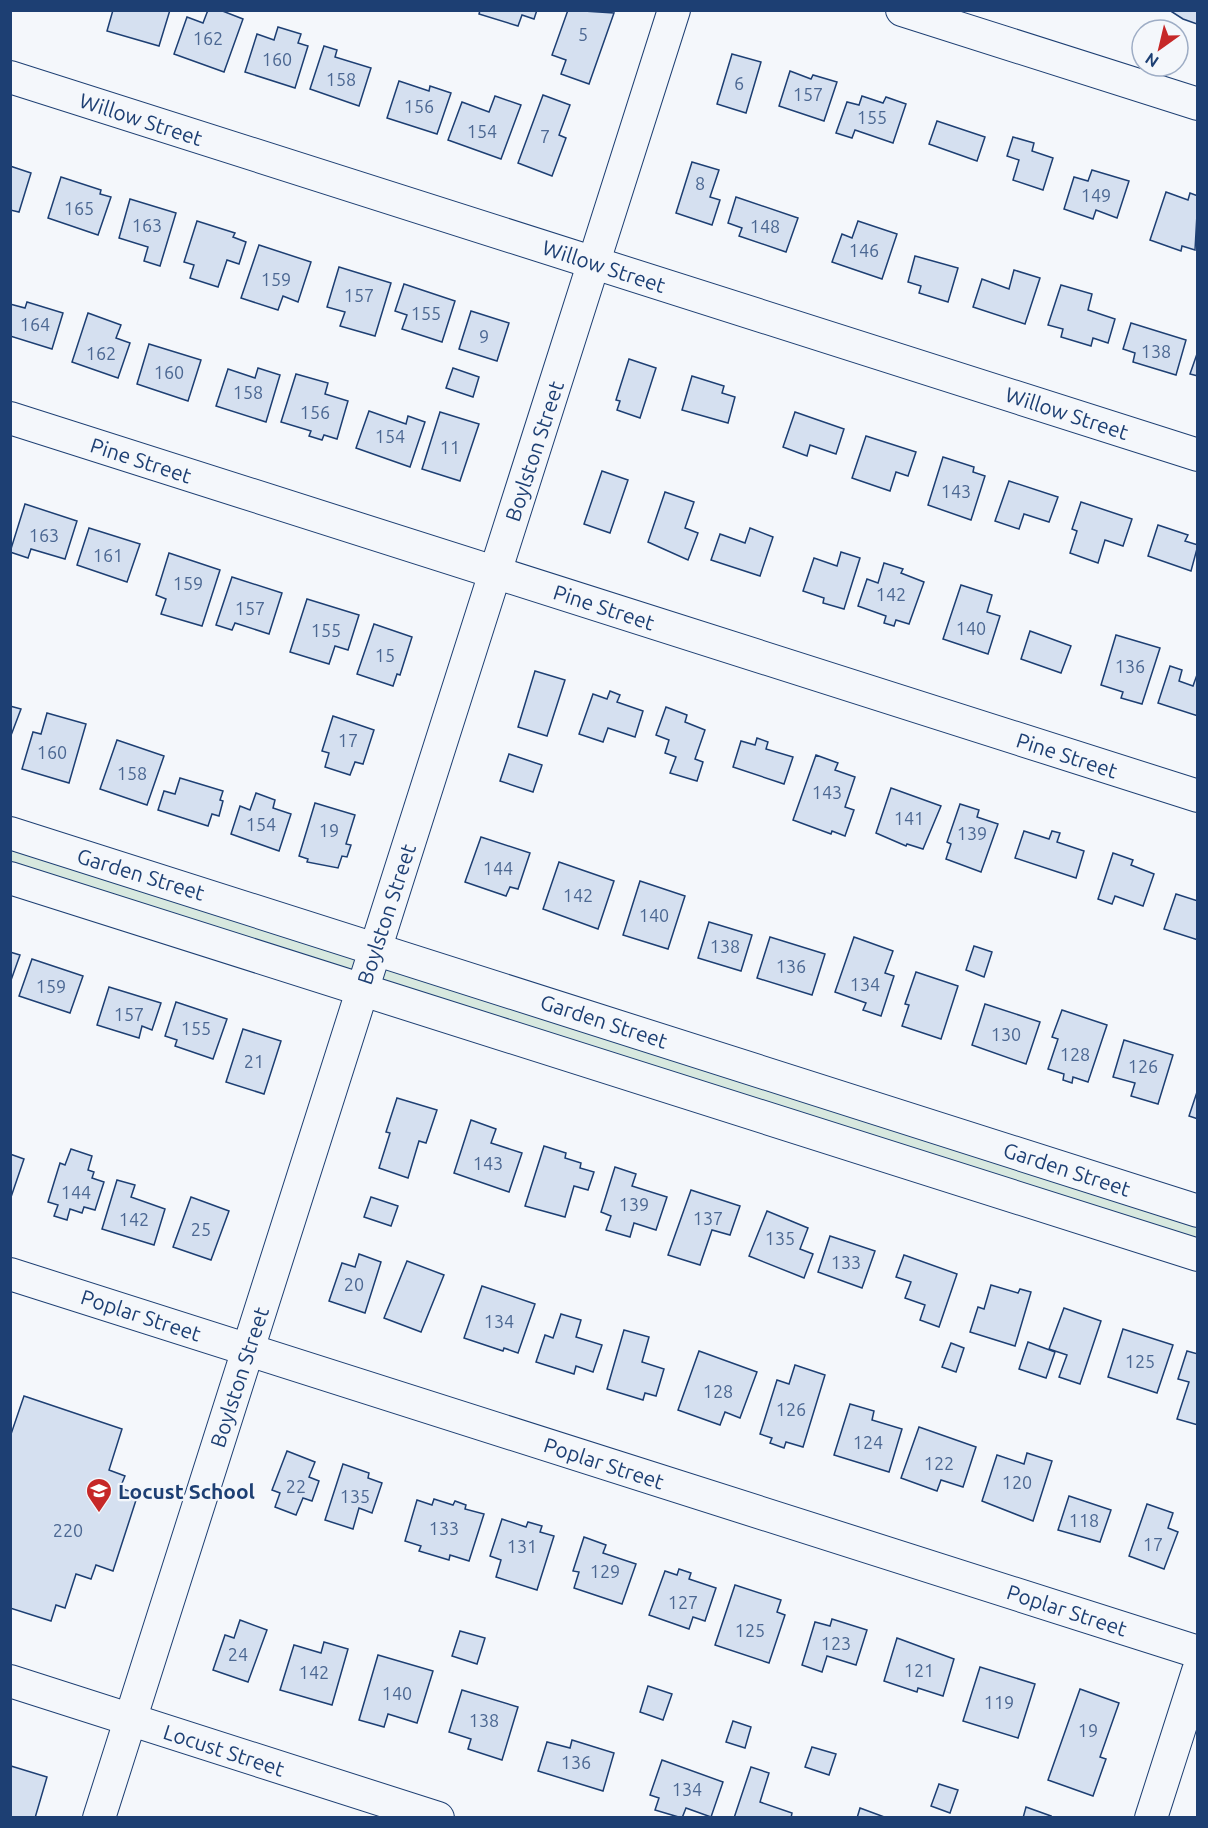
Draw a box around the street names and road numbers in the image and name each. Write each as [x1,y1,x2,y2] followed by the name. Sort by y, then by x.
[76,88,206,150] street label: Willow Street
[539,235,669,297] street label: Willow Street
[500,378,568,524] street label: Boylston Street
[1002,382,1132,444] street label: Willow Street
[88,432,194,488] street label: Pine Street
[551,579,657,635] street label: Pine Street
[1014,727,1120,783] street label: Pine Street
[352,841,420,987] street label: Boylston Street
[74,843,208,905] street label: Garden Street
[538,989,670,1053] street label: Garden Street
[1001,1137,1133,1201] street label: Garden Street
[78,1284,204,1346] street label: Poplar Street
[205,1304,273,1450] street label: Boylston Street
[541,1432,667,1494] street label: Poplar Street
[1004,1579,1130,1641] street label: Poplar Street
[161,1719,287,1781] street label: Locust Street

